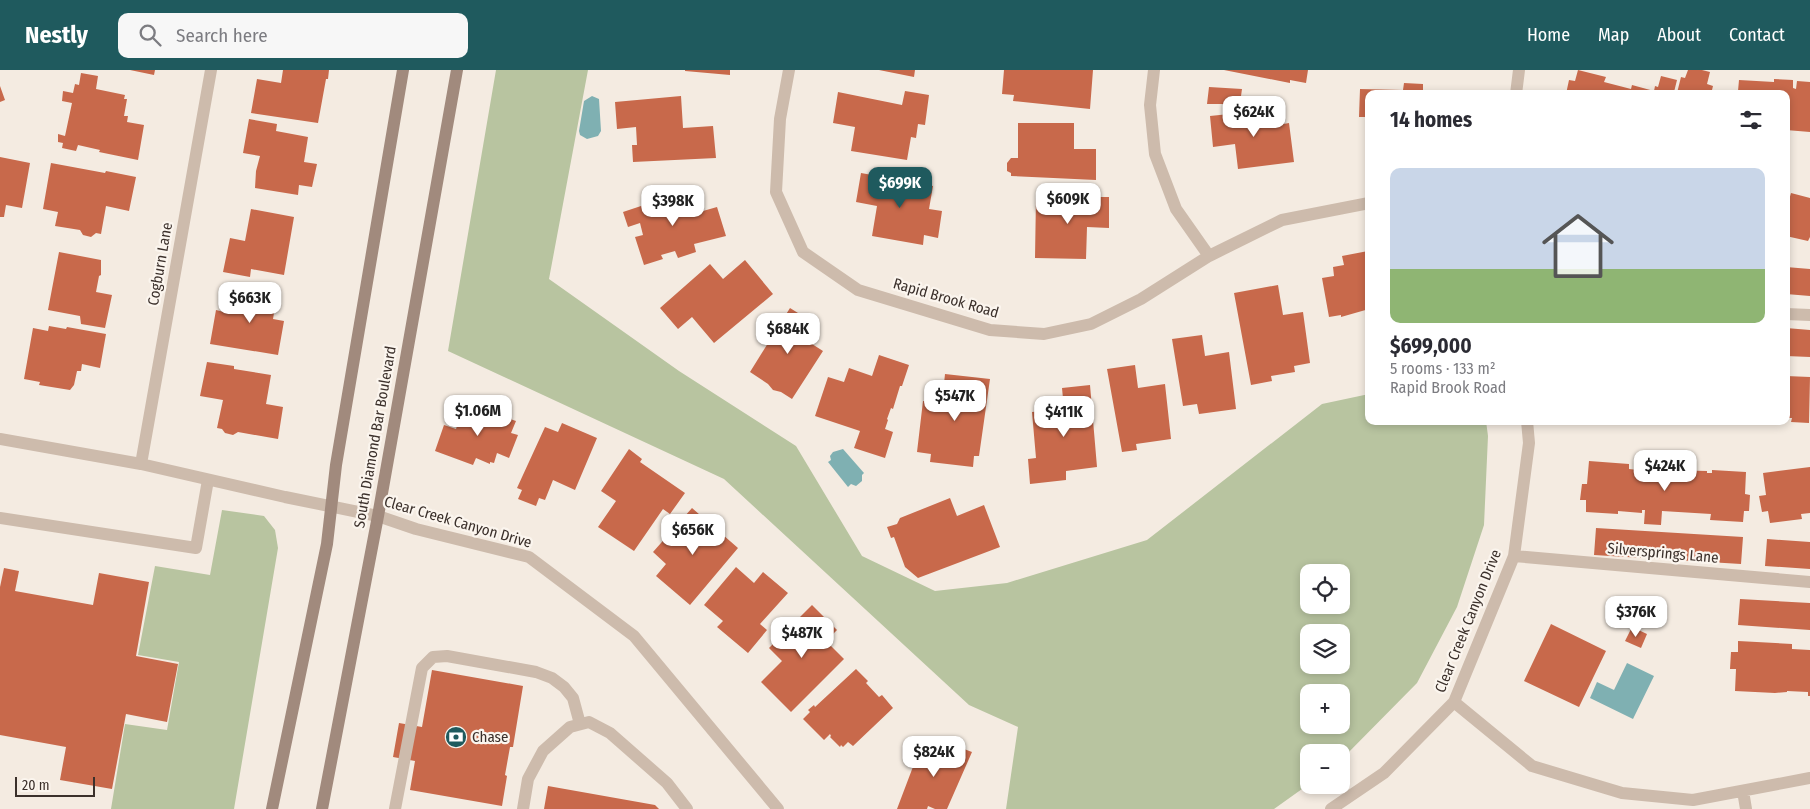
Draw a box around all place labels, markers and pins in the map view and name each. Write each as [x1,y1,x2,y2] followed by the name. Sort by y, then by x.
[1219,96,1289,138] pin: $624K
[865,166,935,209] pin: $699K
[1033,182,1103,225] pin: $609K
[638,184,708,227] pin: $398K
[215,282,285,324] pin: $663K
[753,312,823,355] pin: $684K
[920,380,990,422] pin: $547K
[437,394,519,437] pin: $1.06M
[1029,396,1099,438] pin: $411K
[1630,450,1700,492] pin: $424K
[658,514,728,556] pin: $656K
[1601,596,1671,638] pin: $376K
[767,616,837,659] pin: $487K
[444,725,468,749] bank icon: Chase
[472,728,508,746] place label: Chase
[899,736,969,778] pin: $824K

